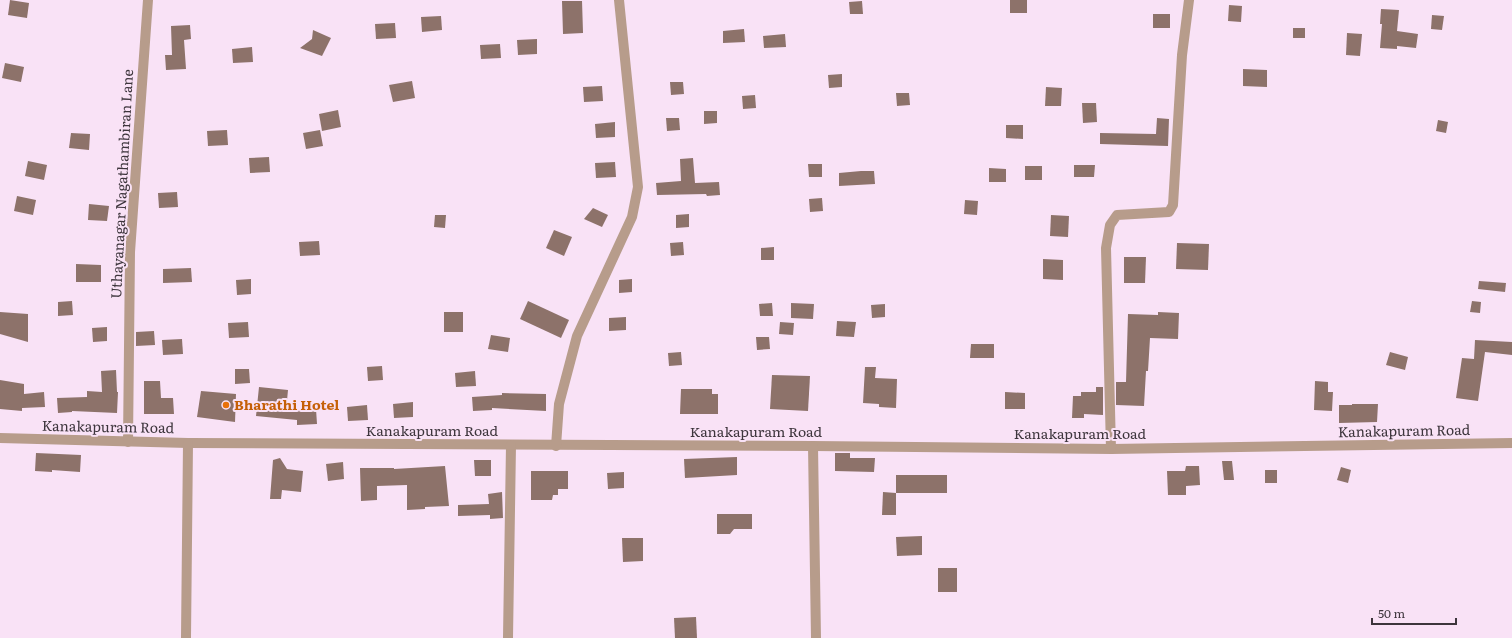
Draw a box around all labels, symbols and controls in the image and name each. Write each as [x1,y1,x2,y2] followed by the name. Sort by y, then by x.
[105,69,137,299] street label: Uthayanagar Nagathambiran Lane
[234,394,339,414] place label: Bharathi Hotel
[221,400,231,410] marker: Bharathi Hotel
[42,415,175,437] street label: Kanakapuram Road
[1338,419,1471,441] street label: Kanakapuram Road
[366,420,499,440] street label: Kanakapuram Road
[690,421,823,441] street label: Kanakapuram Road
[1014,423,1147,443] street label: Kanakapuram Road
[1372,600,1456,626] scale bar
[1378,604,1405,622] text: 50 m

